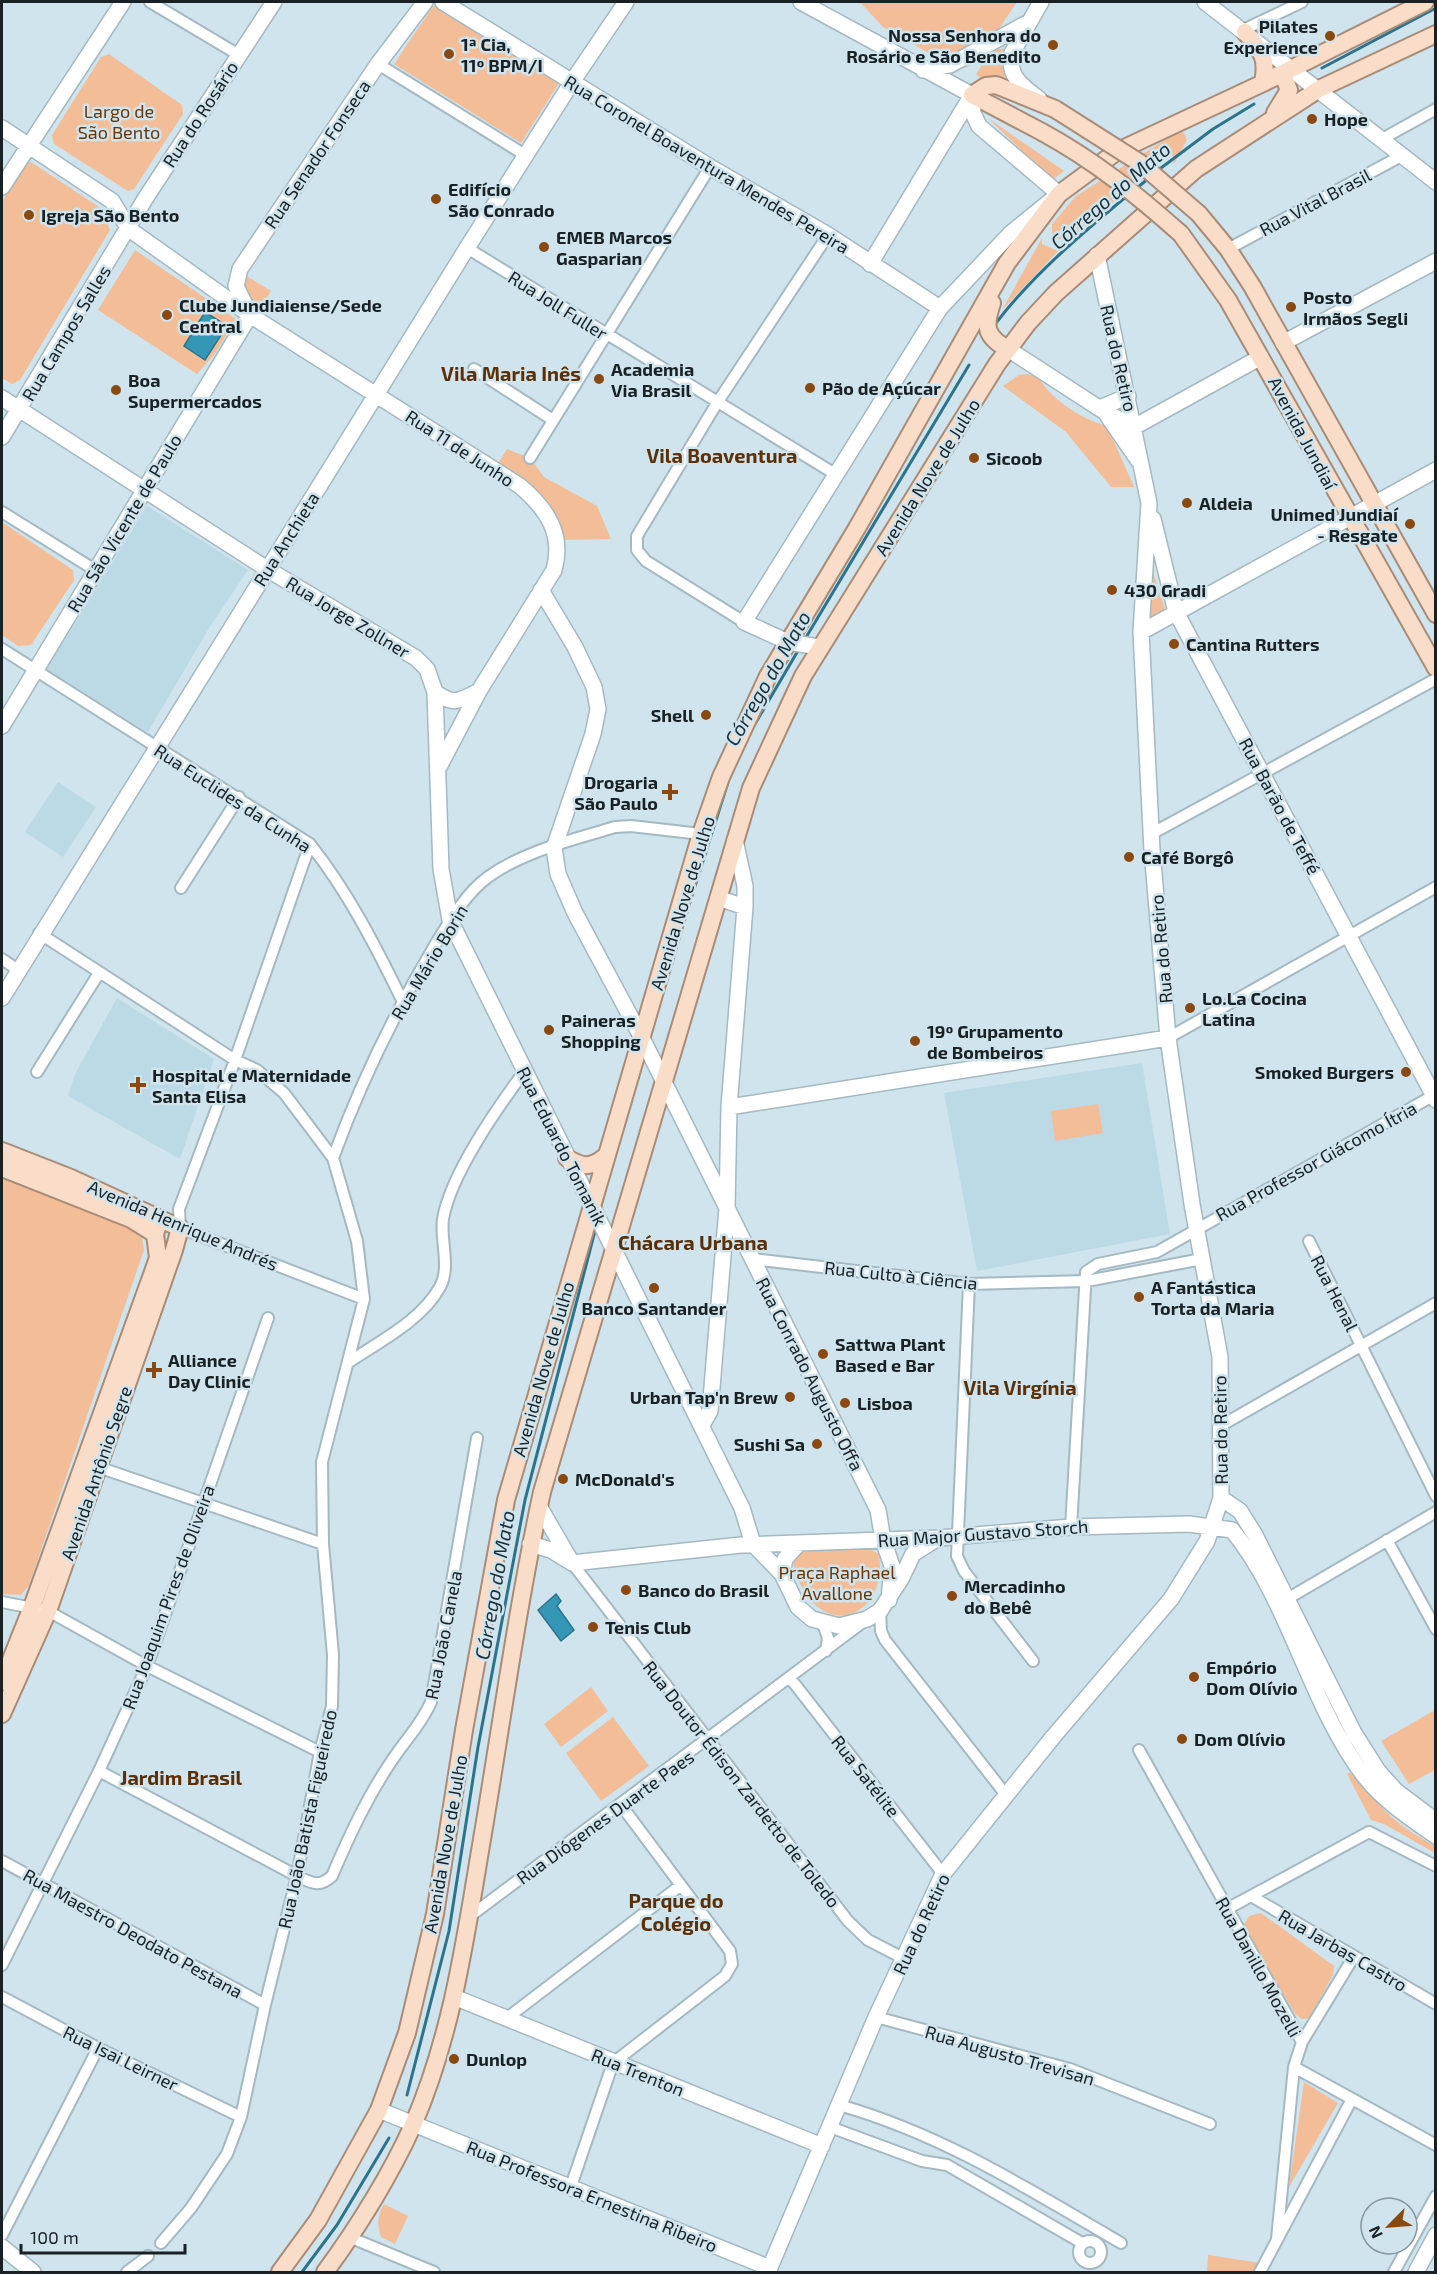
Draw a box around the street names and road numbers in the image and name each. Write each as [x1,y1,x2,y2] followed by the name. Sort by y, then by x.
[158,57,242,171] street label: Rua do Rosário
[561,70,853,258] street label: Rua Coronel Boaventura Mendes Pereira
[259,76,375,232] street label: Rua Senador Fonseca
[1255,163,1375,241] street label: Rua Vital Brasil
[17,261,115,405] street label: Rua Campos Salles
[504,266,612,344] street label: Rua Joll Fuller
[1096,302,1142,414] street label: Rua do Retiro
[1264,373,1342,494] street label: Avenida Jundiaí
[870,394,984,560] street label: Avenida Nove de Julho
[402,405,518,491] street label: Rua 11 de Junho
[62,430,186,616] street label: Rua São Vicente de Paulo
[248,488,324,590] street label: Rua Anchieta
[282,571,414,663] street label: Rua Jorge Zollner
[1235,734,1325,878] street label: Rua Barão de Teffé
[150,739,316,857] street label: Rua Euclides da Cunha
[645,813,719,993] street label: Avenida Nove de Julho
[1145,894,1177,1004] street label: Rua do Retiro
[386,900,472,1024] street label: Rua Mário Borin
[512,1063,612,1229] street label: Rua Eduardo Tomanik
[1212,1096,1420,1226] street label: Rua Professor Giácomo Ítria
[85,1175,281,1275] street label: Avenida Henrique Andrés
[1306,1251,1364,1335] street label: Rua Henal
[823,1256,979,1294] street label: Rua Culto à Ciência
[752,1274,868,1474] street label: Rua Conrado Augusto Offa
[507,1279,579,1459] street label: Avenida Nove de Julho
[1208,1375,1232,1485] street label: Rua do Retiro
[56,1383,136,1563] street label: Avenida Antônio Segre
[117,1482,219,1712] street label: Rua Joaquim Pires de Oliveira
[877,1515,1089,1551] street label: Rua Major Gustavo Storch
[420,1569,466,1701] street label: Rua João Canela
[639,1656,845,1912] street label: Rua Doutor Édison Zardetto de Toledo
[273,1707,341,1931] street label: Rua João Batista Figueiredo
[827,1731,905,1821] street label: Rua Satélite
[512,1745,698,1889] street label: Rua Diógenes Duarte Paes
[418,1753,472,1935] street label: Avenida Nove de Julho
[19,1863,247,2003] street label: Rua Maestro Deodato Pestana
[888,1870,954,1978] street label: Rua do Retiro
[1211,1893,1307,2041] street label: Rua Danillo Mozelli
[1275,1904,1411,1996] street label: Rua Jarbas Castro
[923,2020,1097,2090] street label: Rua Augusto Trevisan
[60,2021,182,2095] street label: Rua Isai Leirner
[588,2043,688,2101] street label: Rua Trenton
[463,2136,721,2256] street label: Rua Professora Ernestina Ribeiro

